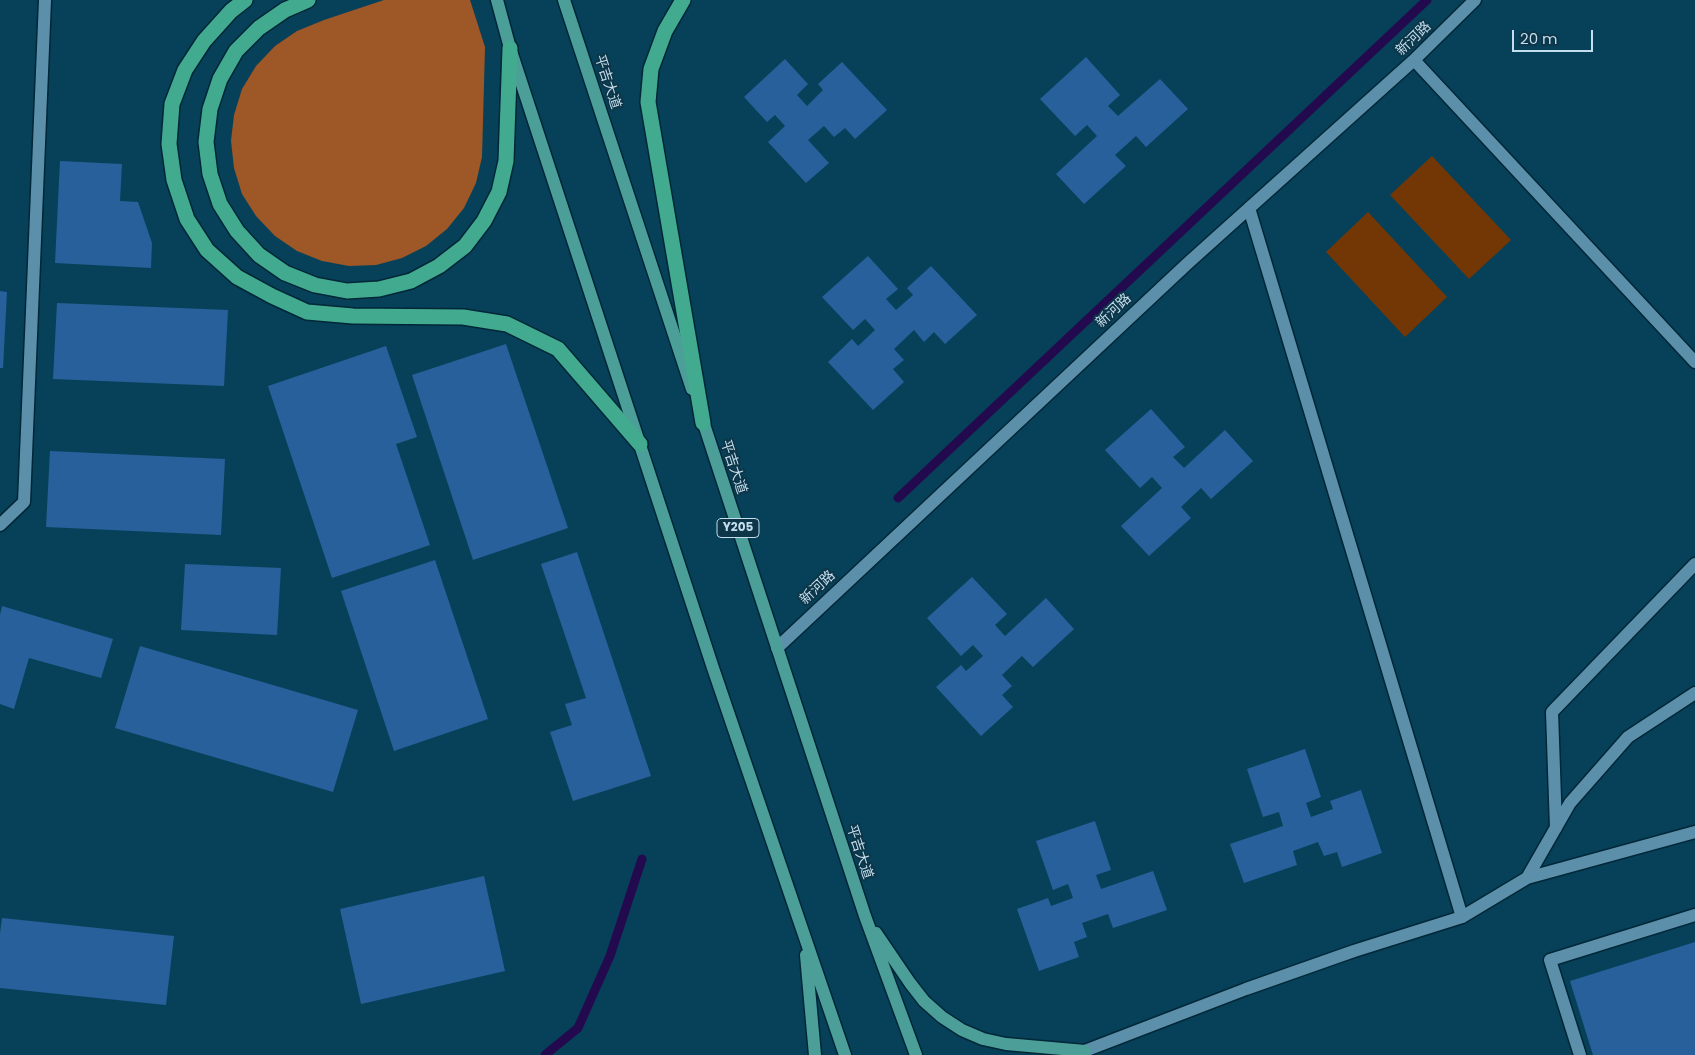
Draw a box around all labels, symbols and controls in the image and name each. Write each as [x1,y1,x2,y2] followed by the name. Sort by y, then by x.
[1393,18,1435,60] street label: 新河路
[1515,20,1596,52] scale bar
[1520,28,1558,49] text: 20 m
[590,53,624,111] street label: 平吉大道
[1093,291,1135,331] street label: 新河路
[716,438,750,496] street label: 平吉大道
[717,518,759,538] road number: Y205
[797,568,839,608] street label: 新河路
[842,823,876,881] street label: 平吉大道

